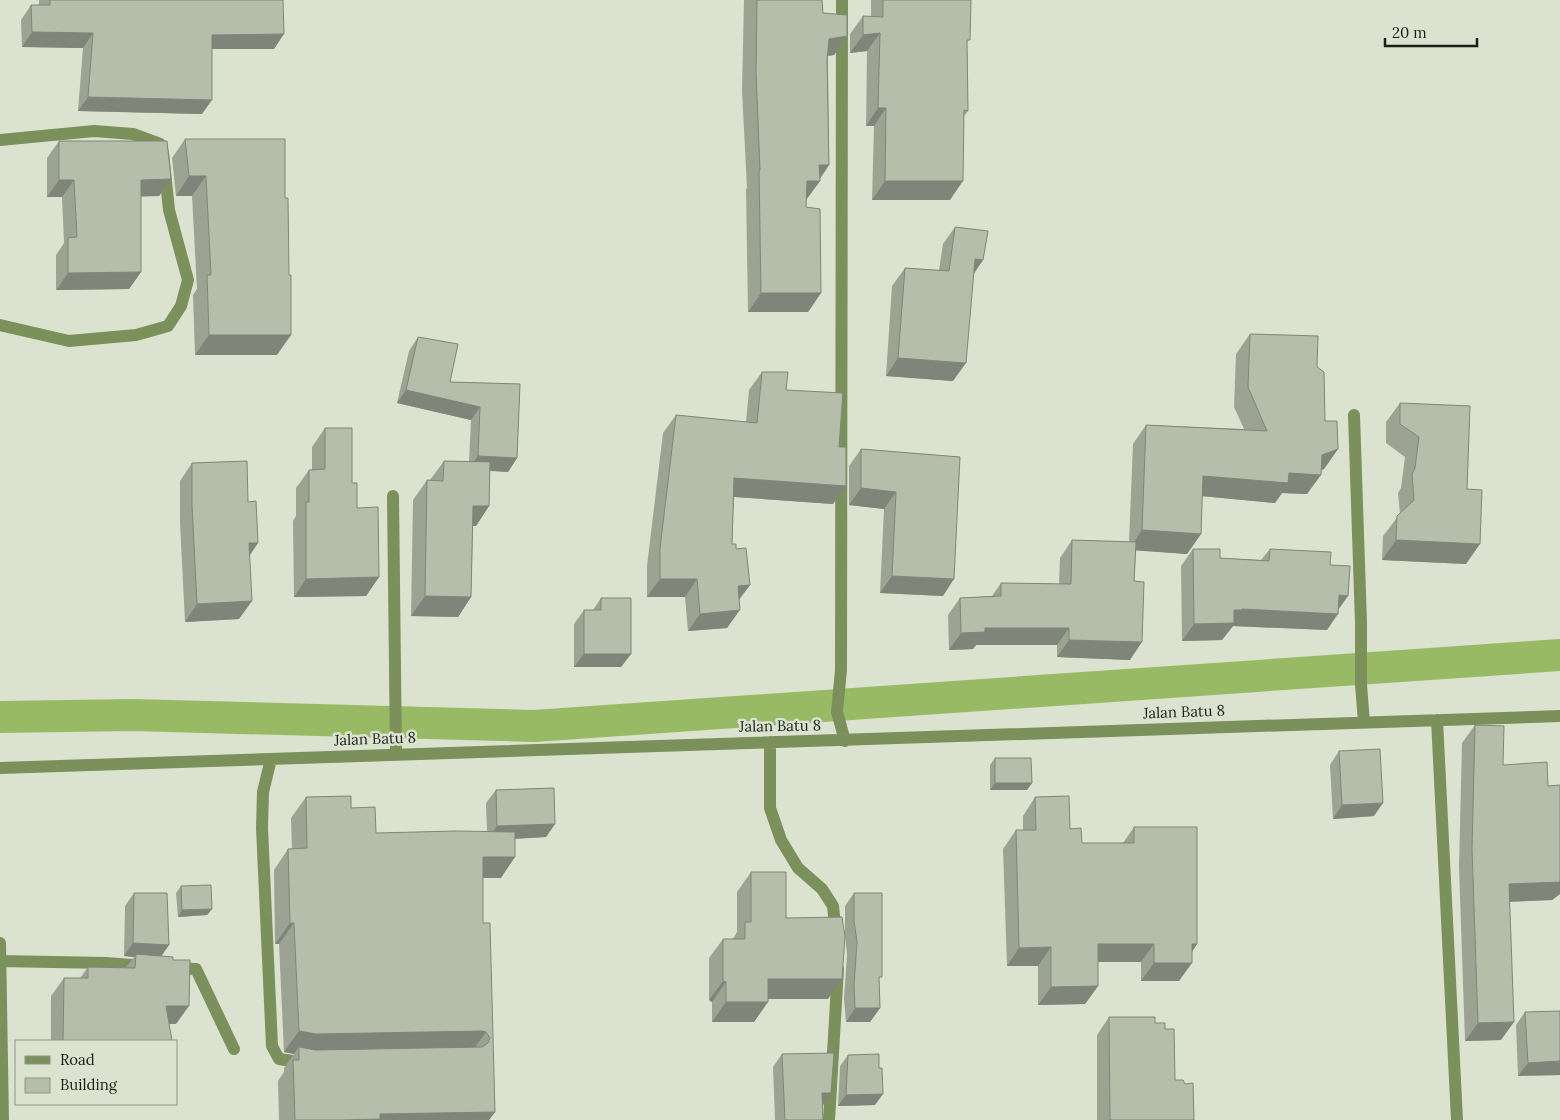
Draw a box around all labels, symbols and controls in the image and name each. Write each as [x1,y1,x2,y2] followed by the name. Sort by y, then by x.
[1385,15,1478,47] scale bar
[1392,23,1427,42] text: 20 m
[1142,701,1225,722] street label: Jalan Batu 8
[738,715,821,736] street label: Jalan Batu 8
[333,728,416,749] street label: Jalan Batu 8
[15,1040,178,1105] legend
[60,1050,95,1069] text: Road
[60,1075,118,1094] text: Building

